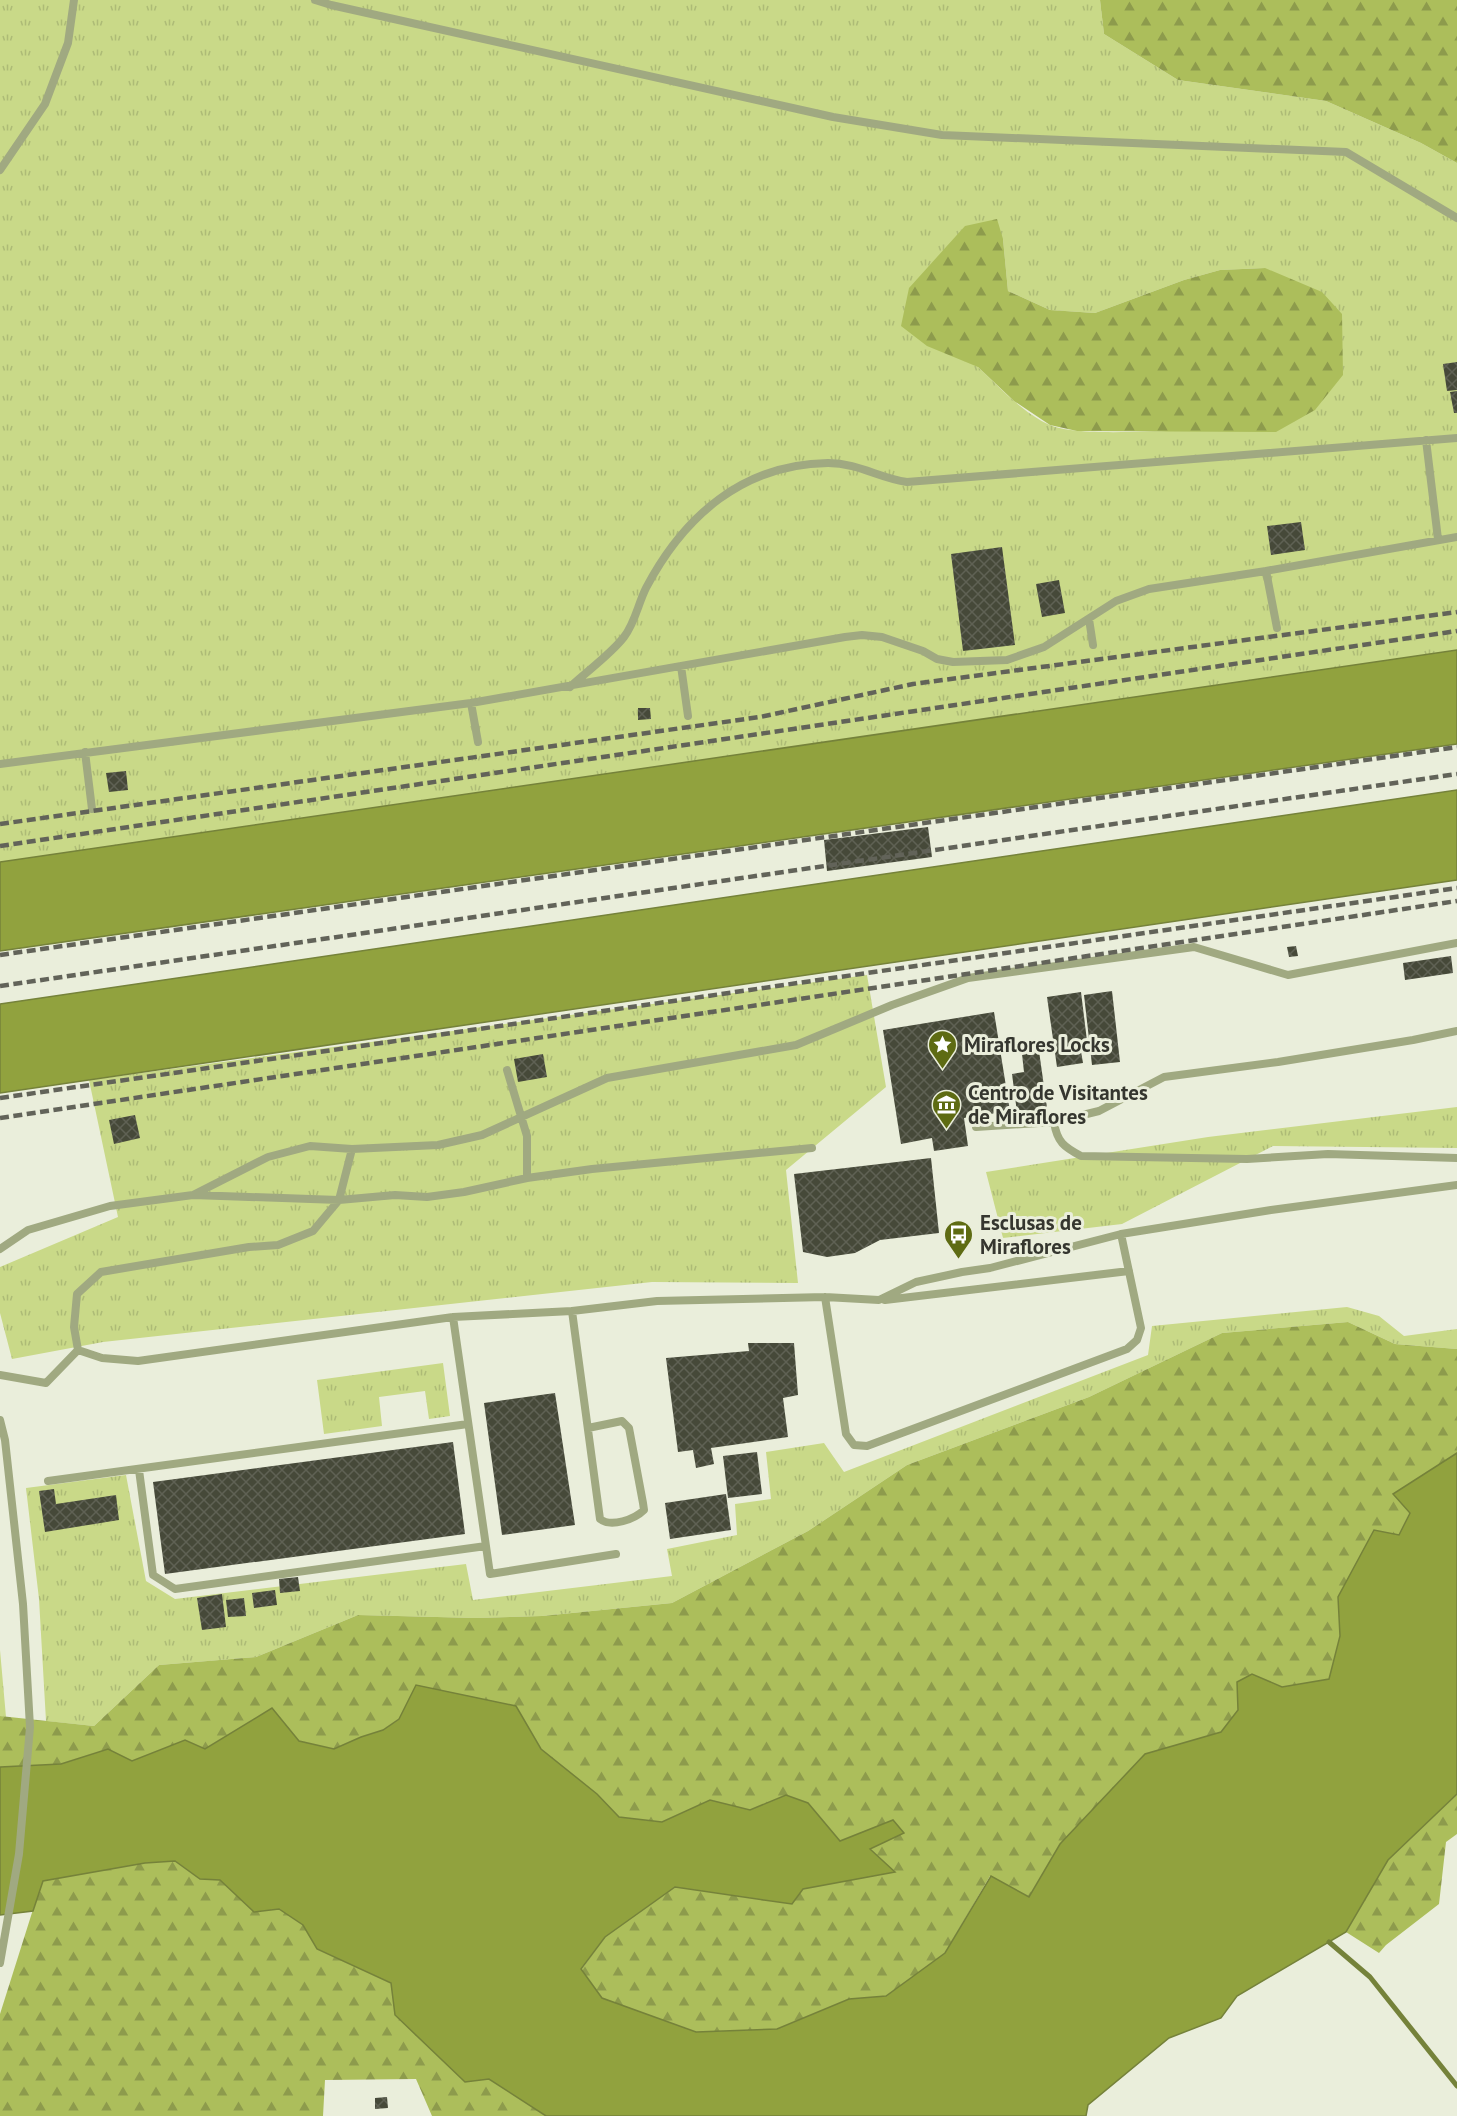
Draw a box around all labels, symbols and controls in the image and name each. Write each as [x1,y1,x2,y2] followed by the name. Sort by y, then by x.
[927,1028,959,1070] place icon: Miraflores Locks
[964,1031,1110,1058] place label: Miraflores Locks
[968,1079,1148,1130] place label: Centro de Visitantes de Miraflores
[931,1088,963,1130] museum icon: Centro de Visitantes de Miraflores
[980,1209,1082,1260] place label: Esclusas de Miraflores
[943,1218,975,1260] bus stop icon: Esclusas de Miraflores

